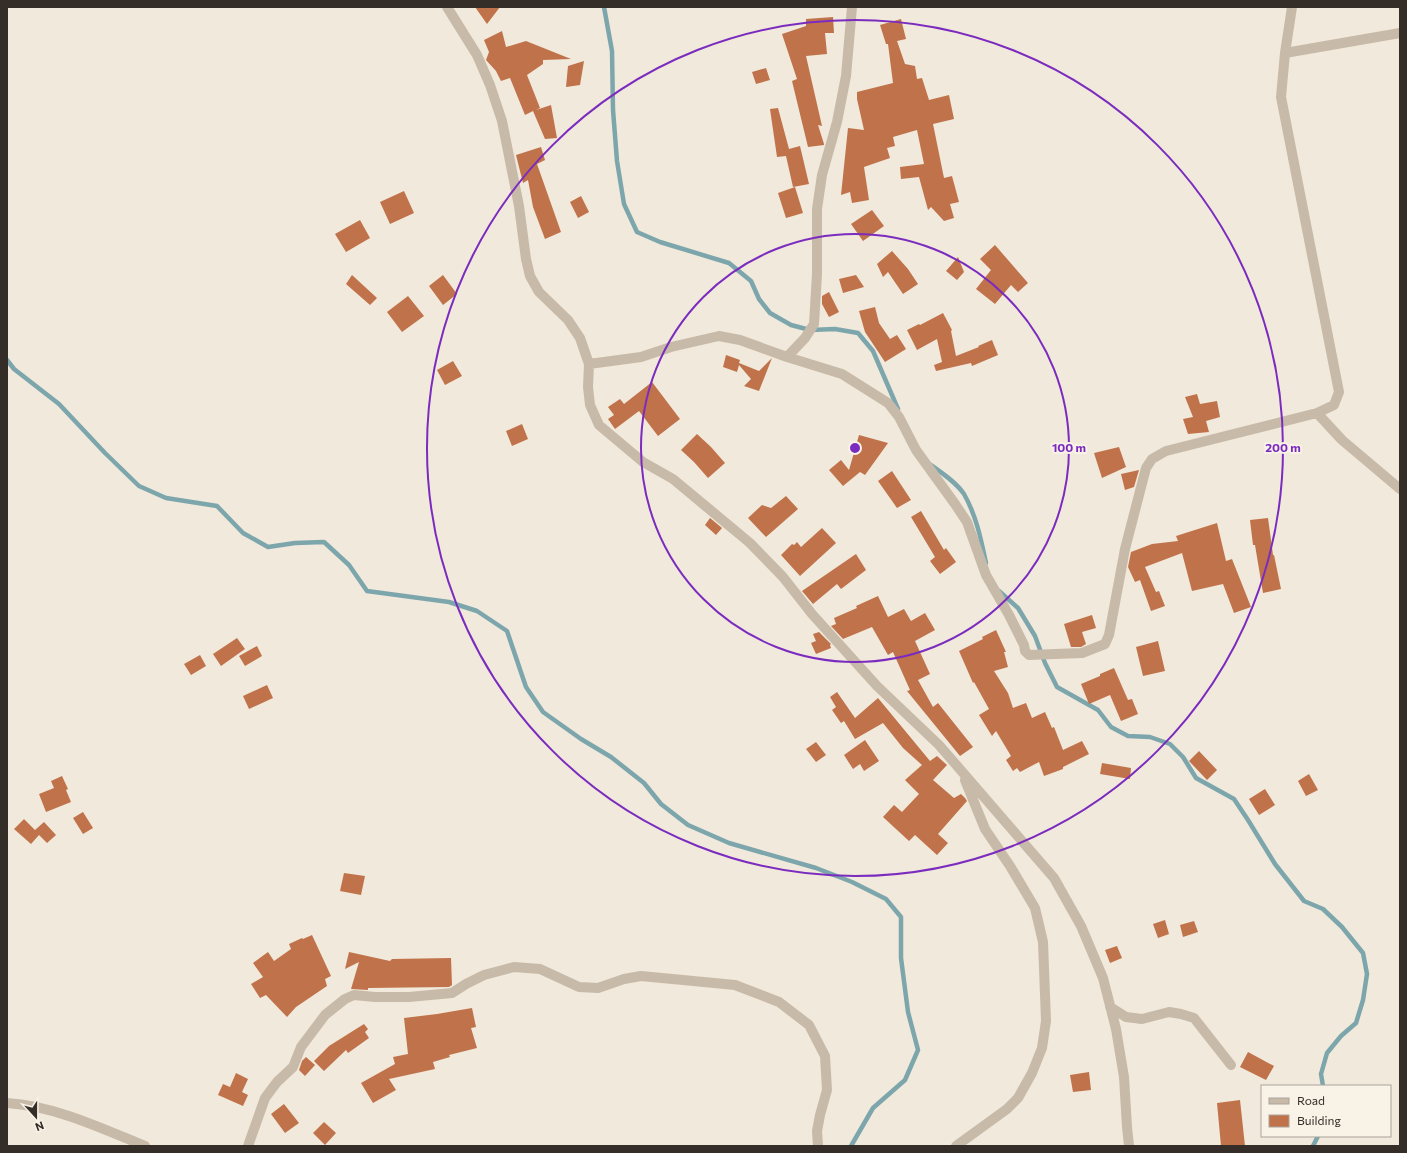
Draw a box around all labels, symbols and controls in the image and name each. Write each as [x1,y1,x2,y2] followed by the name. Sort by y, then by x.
[1052,440,1086,454] text: 100 m
[1265,440,1301,454] text: 200 m
[848,441,862,455] centre of rings
[1261,1085,1391,1137] legend
[1297,1093,1325,1107] text: Road
[16,1097,56,1137] north arrow
[1297,1113,1341,1127] text: Building
[34,1119,46,1134] text: N

